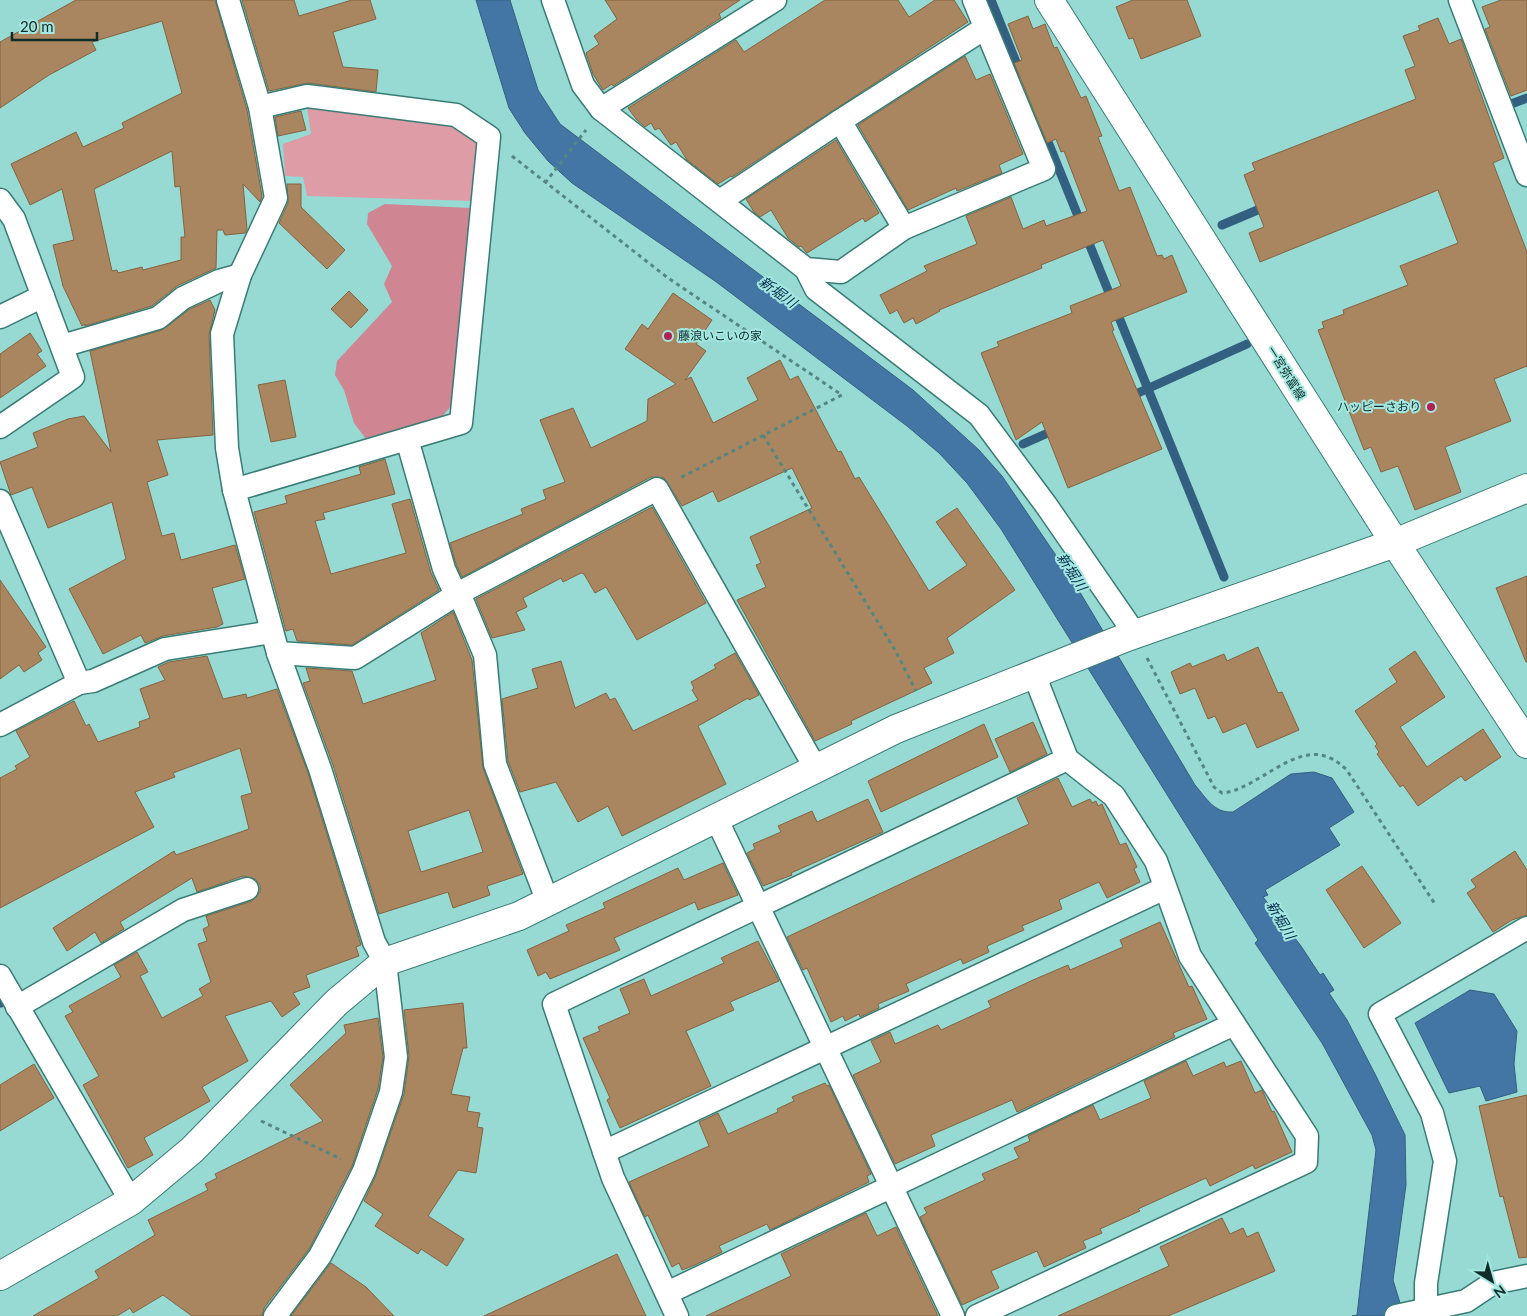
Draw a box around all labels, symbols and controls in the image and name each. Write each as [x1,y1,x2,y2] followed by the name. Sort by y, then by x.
[12,10,98,42] scale bar
[20,17,54,35] text: 20 m
[756,272,802,312] water label: 新堀川
[678,328,762,343] place label: 藤浪いこいの家
[662,330,674,342] marker: 藤浪いこいの家
[1264,343,1309,402] street label: 一宮弥富線
[1337,399,1421,414] place label: ハッピーさおり
[1425,401,1437,413] marker: ハッピーさおり
[1054,549,1092,596] water label: 新堀川
[1263,897,1301,944] water label: 新堀川
[1467,1256,1517,1306] north arrow
[1491,1282,1510,1302] text: N

